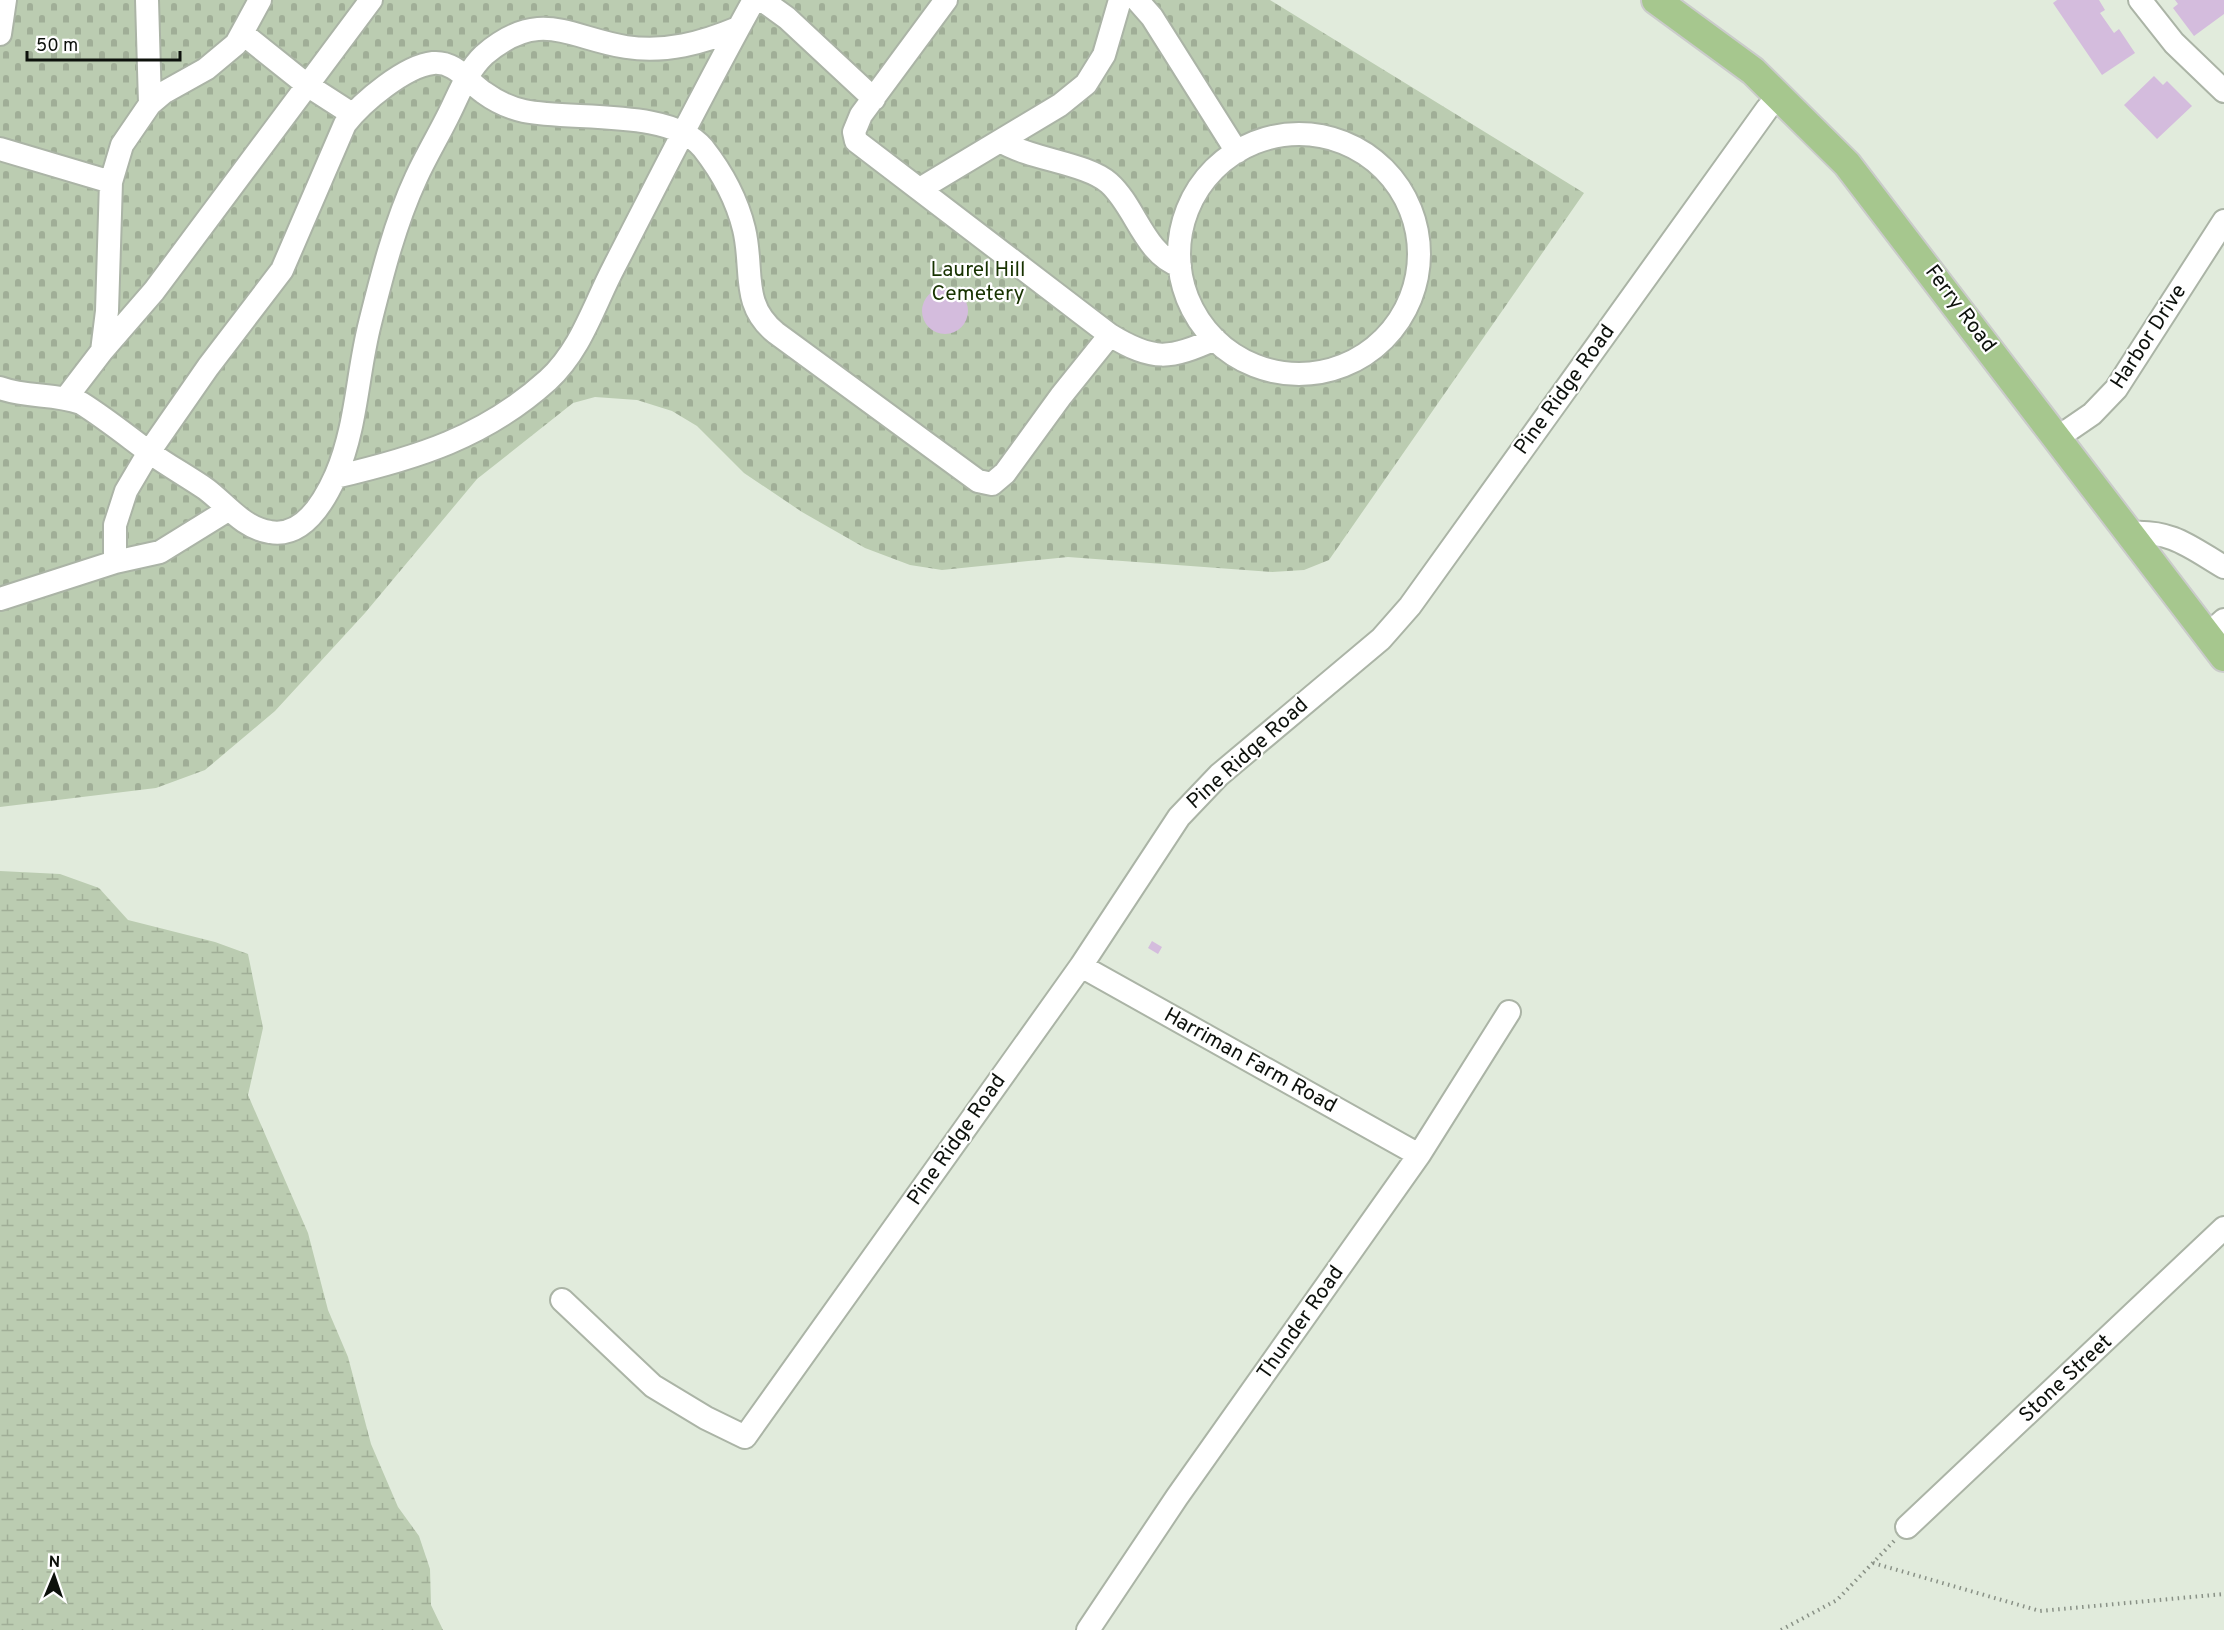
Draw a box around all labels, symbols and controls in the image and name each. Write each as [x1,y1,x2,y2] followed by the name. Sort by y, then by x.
[27,24,180,62] scale bar
[36,35,78,58] text: 50 m
[930,257,1026,308] park label: Laurel Hill Cemetery
[1918,260,2002,358] street label: Ferry Road
[2105,279,2193,395] street label: Harbor Drive
[1509,320,1621,460] street label: Pine Ridge Road
[1182,692,1314,816] street label: Pine Ridge Road
[1159,1002,1341,1120] street label: Harriman Farm Road
[902,1069,1012,1211] street label: Pine Ridge Road
[1252,1261,1350,1385] street label: Thunder Road
[2014,1329,2118,1429] street label: Stone Street
[24,1546,84,1606] north arrow
[48,1553,61,1573] text: N

